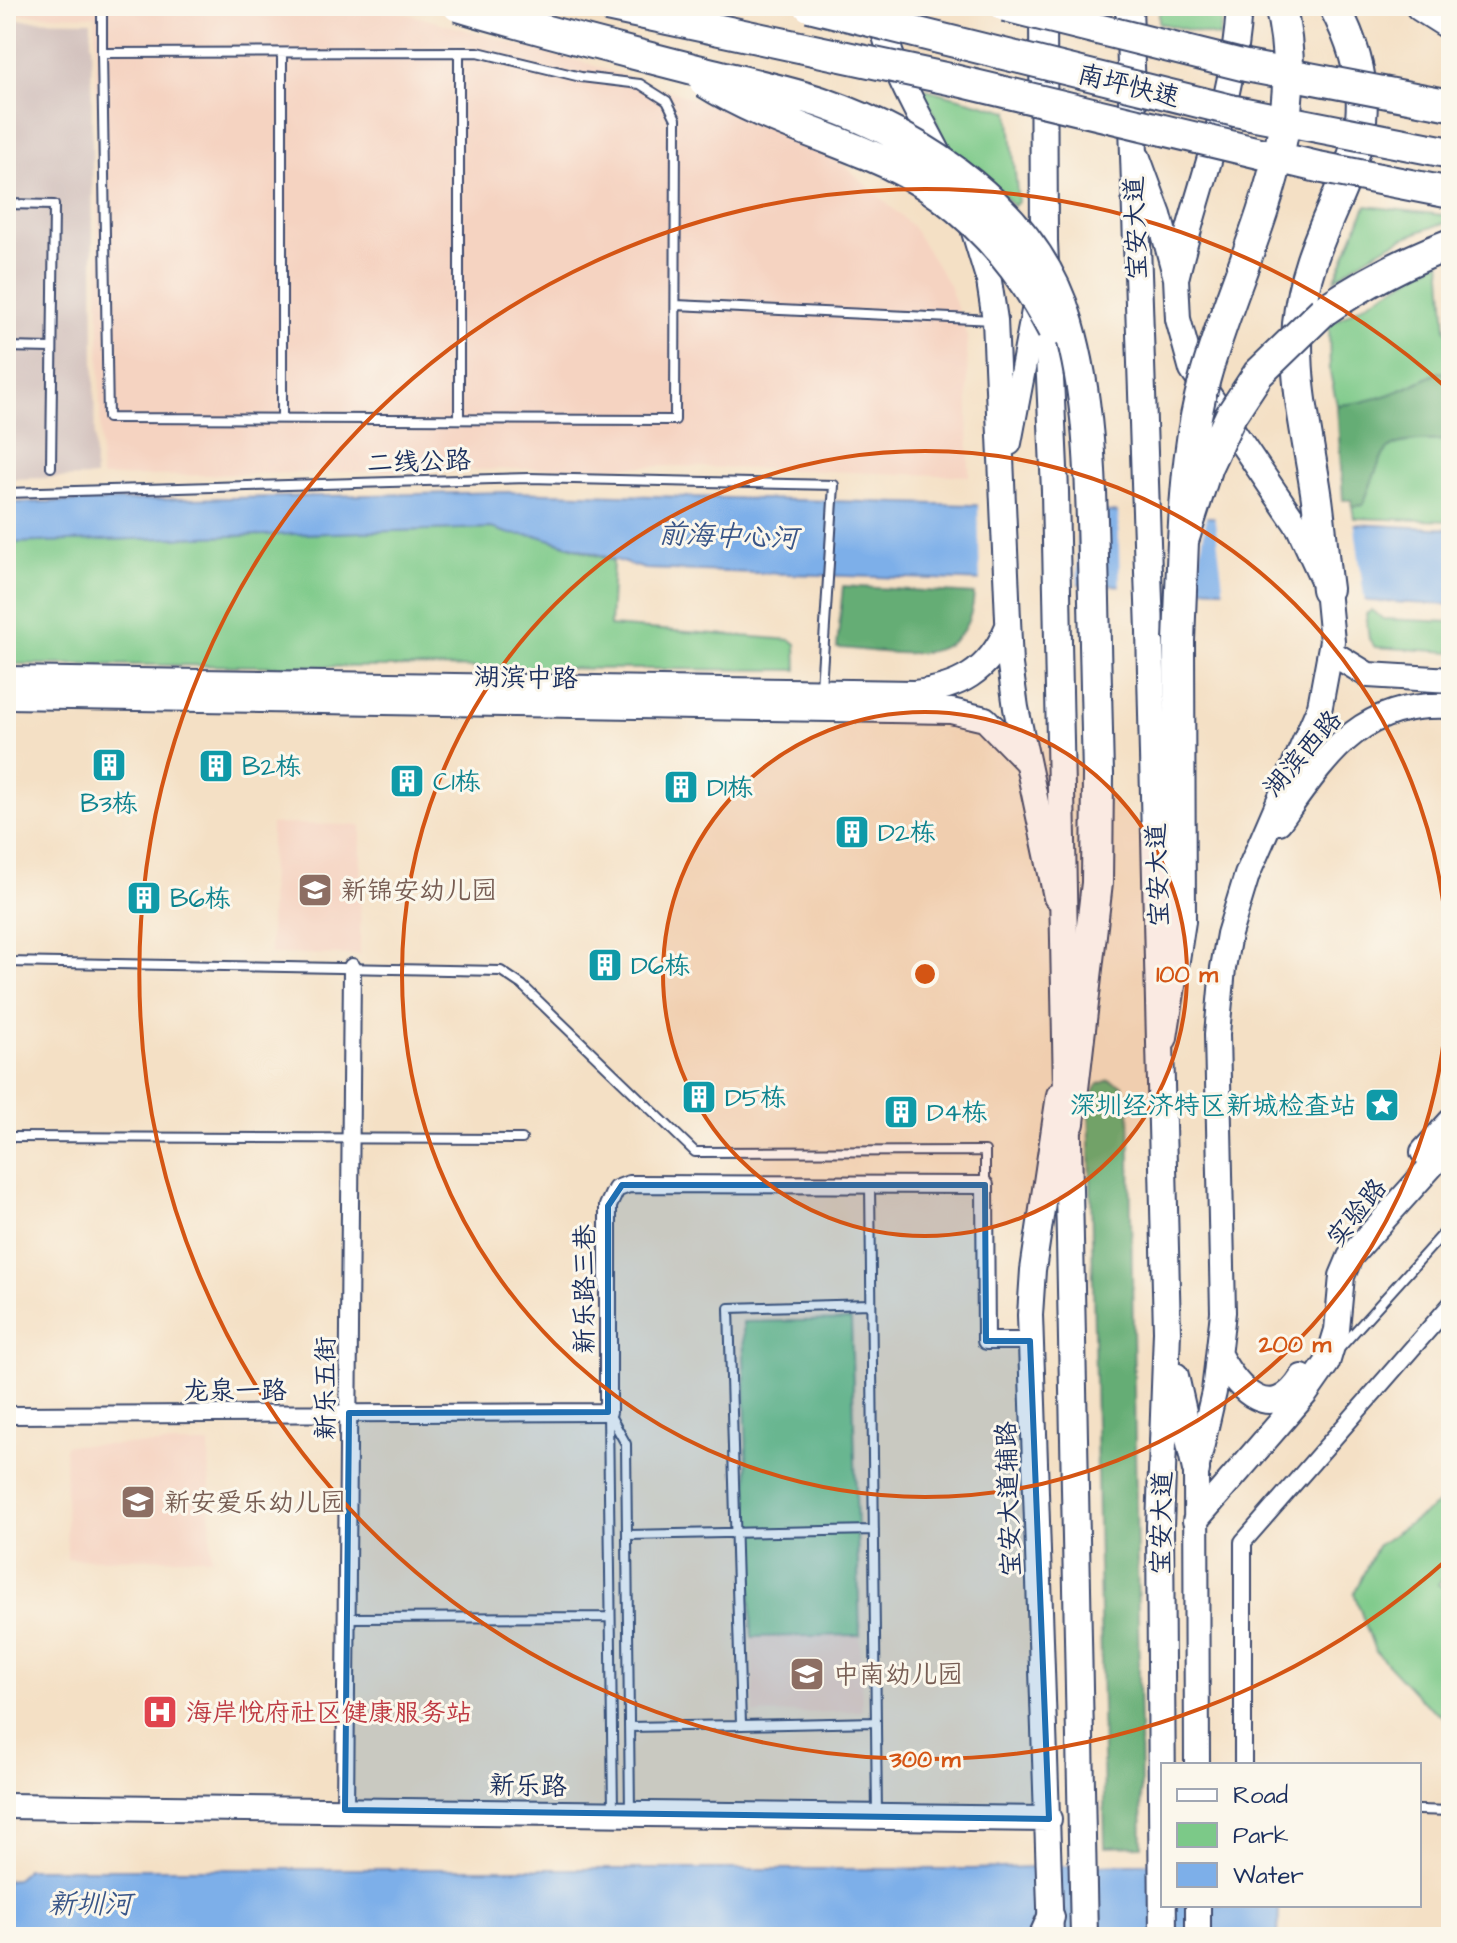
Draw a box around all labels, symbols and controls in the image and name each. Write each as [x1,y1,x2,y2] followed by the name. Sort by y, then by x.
[1074,56,1184,116] street label: 南坪快速
[1116,175,1156,281] street label: 宝安大道
[366,442,472,482] street label: 二线公路
[657,515,803,559] water label: 前海中心河
[474,659,578,697] street label: 湖滨中路
[1255,703,1350,805] street label: 湖滨西路
[90,746,128,784] building icon: B3栋
[197,747,235,785] building icon: B2栋
[242,749,301,785] place label: B2栋
[388,762,426,800] building icon: C1栋
[433,764,481,800] place label: C1栋
[662,768,700,806] building icon: D1栋
[707,770,753,806] place label: D1栋
[80,786,138,822] place label: B3栋
[833,813,871,851] building icon: D2栋
[878,815,936,851] place label: D2栋
[1138,822,1178,928] street label: 宝安大道
[296,871,334,909] school or university icon: 新锦安幼儿园
[341,873,497,909] place label: 新锦安幼儿园
[125,879,163,917] building icon: B6栋
[170,881,231,917] place label: B6栋
[586,946,624,984] building icon: D6栋
[631,948,690,984] place label: D6栋
[1156,958,1218,992] text: 100 m
[911,960,939,988] centre of rings
[680,1078,718,1116] building icon: D5栋
[725,1080,786,1116] place label: D5栋
[1363,1086,1401,1124] place icon: 深圳经济特区新城检查站
[1070,1088,1356,1124] place label: 深圳经济特区新城检查站
[882,1093,920,1131] building icon: D4栋
[927,1095,988,1131] place label: D4栋
[1318,1171,1395,1254] street label: 实验路
[567,1224,603,1354] street label: 新乐路三巷
[1258,1328,1331,1362] text: 200 m
[308,1336,344,1440] street label: 新乐五街
[183,1373,287,1409] street label: 龙泉一路
[988,1420,1030,1578] street label: 宝安大道辅路
[1143,1471,1181,1575] street label: 宝安大道
[119,1483,157,1521] school or university icon: 新安爱乐幼儿园
[164,1485,346,1521] place label: 新安爱乐幼儿园
[788,1655,826,1693] school or university icon: 中南幼儿园
[833,1657,963,1693] place label: 中南幼儿园
[141,1693,179,1731] hospital icon: 海岸悦府社区健康服务站
[186,1695,472,1731] place label: 海岸悦府社区健康服务站
[889,1743,961,1777] text: 300 m
[1161,1763,1421,1907] legend
[489,1767,567,1805] street label: 新乐路
[1233,1779,1288,1813] text: Road
[1233,1819,1289,1853] text: Park
[1233,1859,1304,1893] text: Water
[48,1885,136,1924] water label: 新圳河

